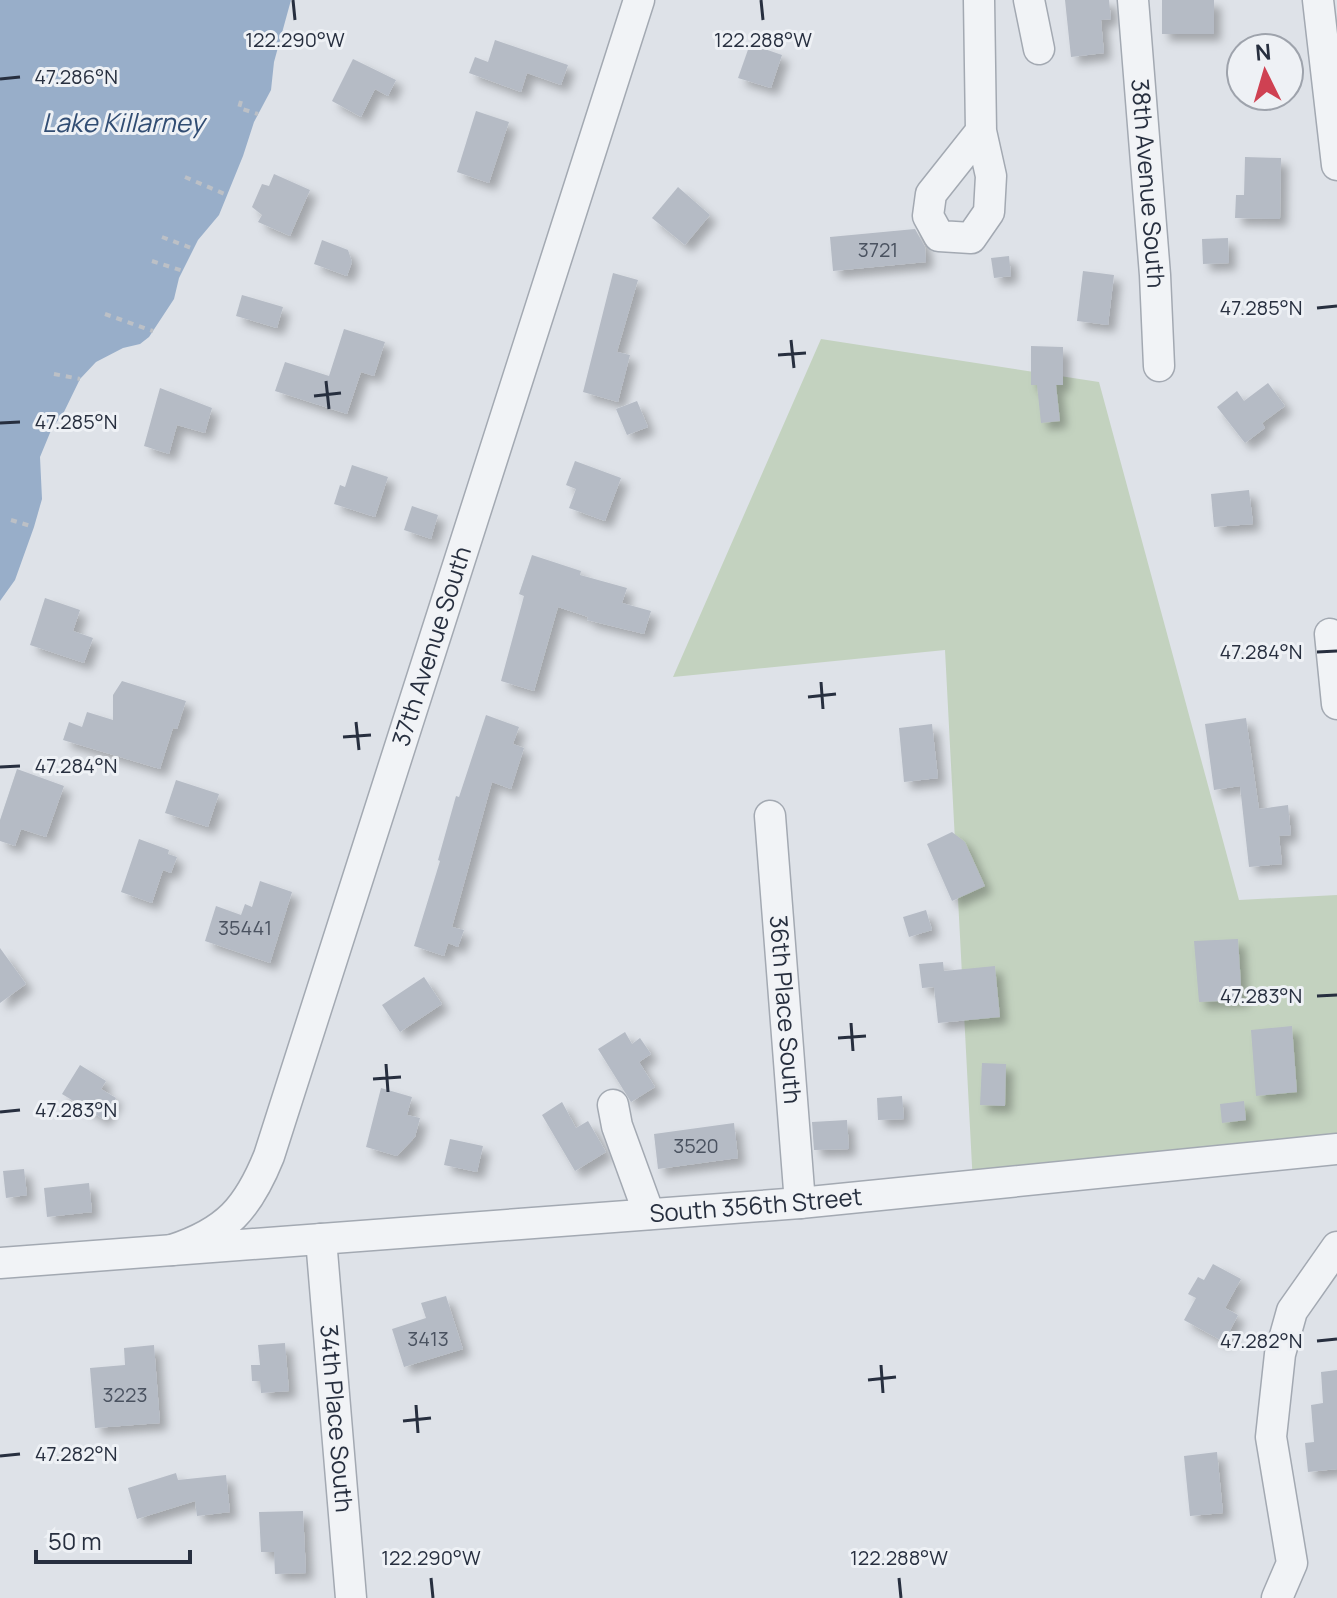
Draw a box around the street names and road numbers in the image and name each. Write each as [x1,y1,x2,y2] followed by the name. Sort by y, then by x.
[1124,77,1174,289] street label: 38th Avenue South
[383,542,478,750] street label: 37th Avenue South
[763,914,810,1105] street label: 36th Place South
[648,1179,864,1229] street label: South 356th Street
[313,1323,362,1514] street label: 34th Place South

